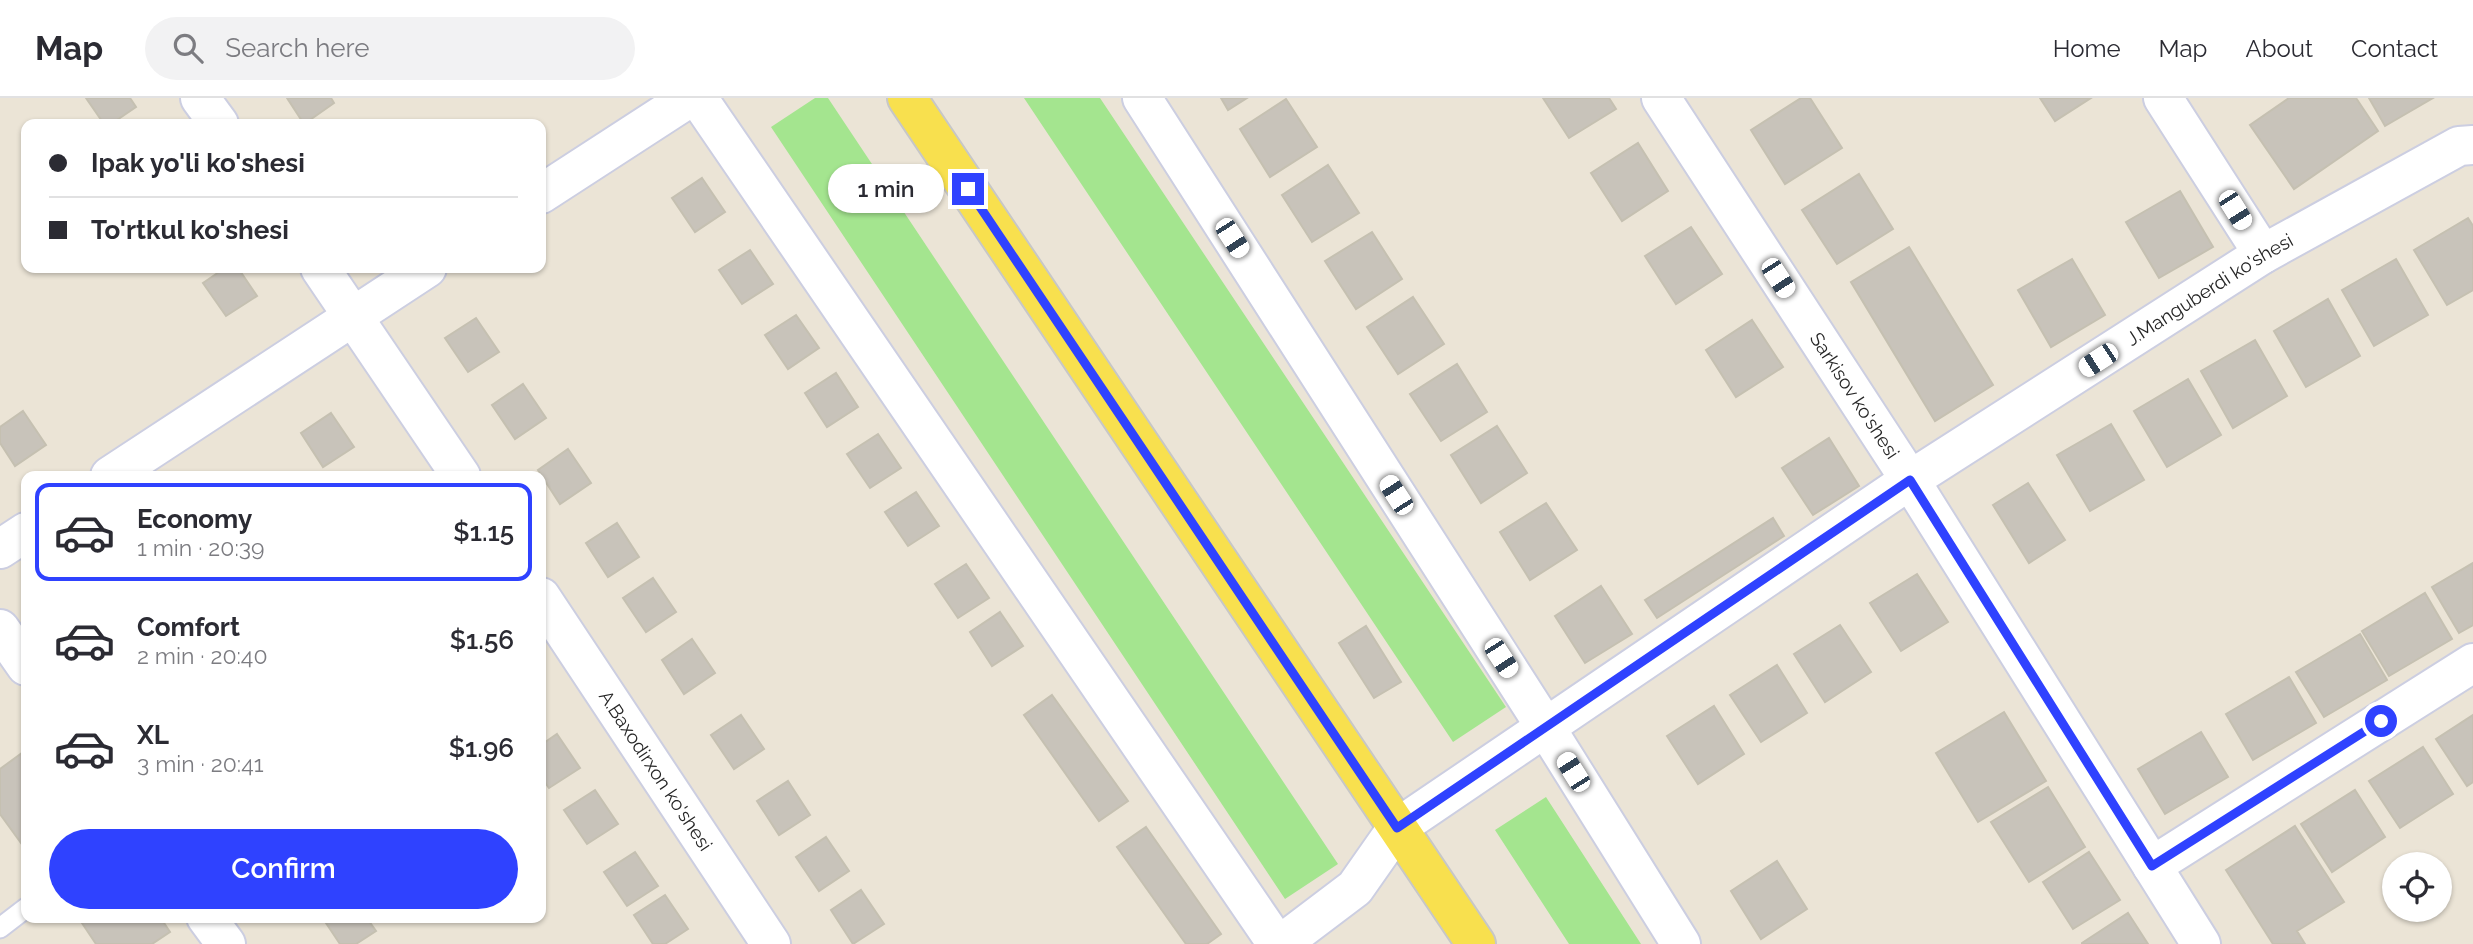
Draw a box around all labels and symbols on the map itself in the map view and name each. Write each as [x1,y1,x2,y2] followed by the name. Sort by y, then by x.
[828,164,944,214] callout: 1 min
[952,173,984,205] route end
[2215,187,2256,233] car
[1212,215,1253,261] car
[2122,229,2297,350] street label: J.Manguberdi ko'shesi
[1758,255,1799,301] car
[1806,328,1904,463] street label: Sarkisov ko'shesi
[2075,340,2122,380] car
[1376,472,1417,518] car
[1481,635,1522,681] car
[595,686,717,855] street label: A.Baxodirxon ko'shesi
[2365,705,2397,737] route start
[1553,749,1594,795] car

